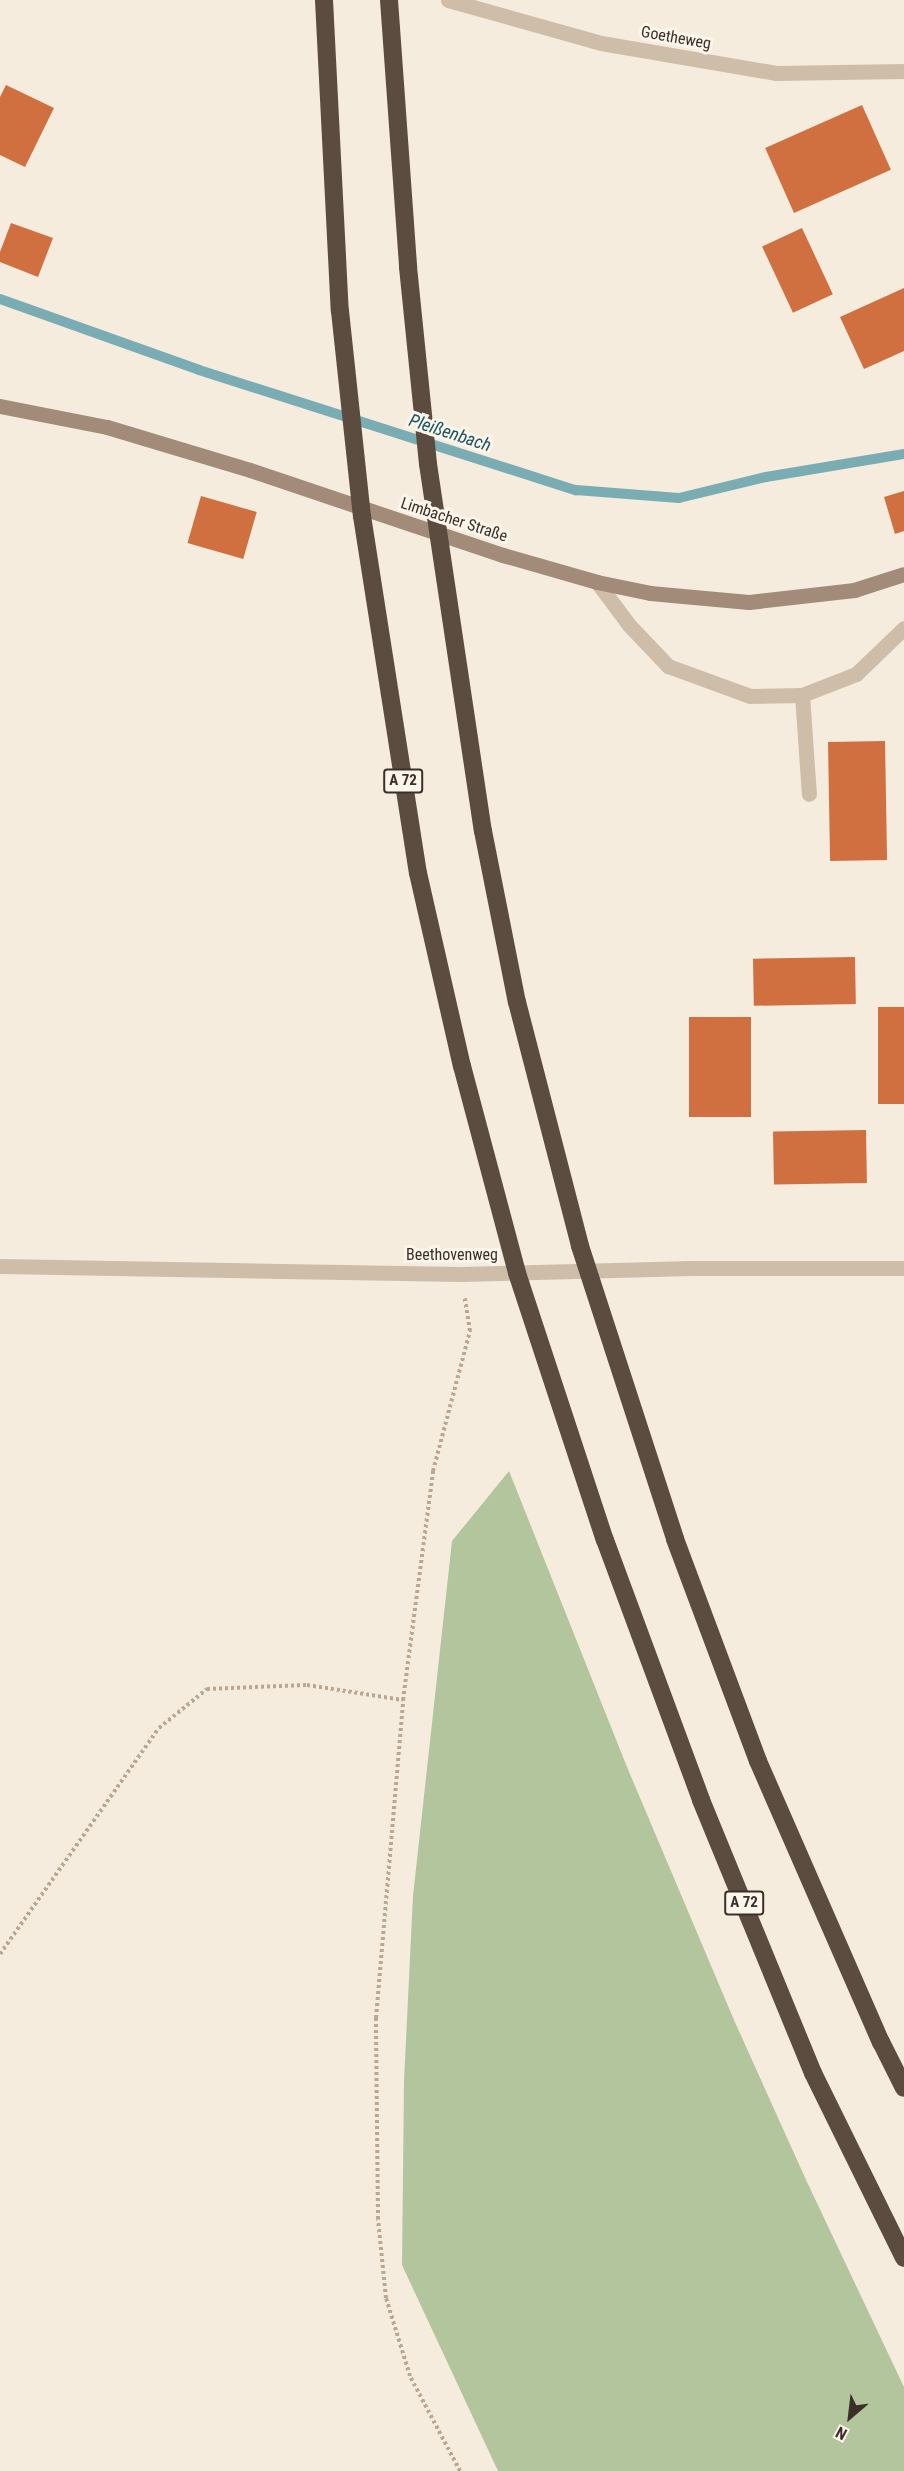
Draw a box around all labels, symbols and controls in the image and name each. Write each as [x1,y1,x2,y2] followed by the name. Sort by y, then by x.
[640,22,712,54] street label: Goetheweg
[406,410,494,456] water label: Pleißenbach
[398,494,510,546] street label: Limbacher Straße
[382,769,424,793] road number: A 72
[406,1245,498,1265] street label: Beethovenweg
[723,1891,765,1915] road number: A 72
[820,2387,880,2447] north arrow
[833,2423,850,2444] text: N

